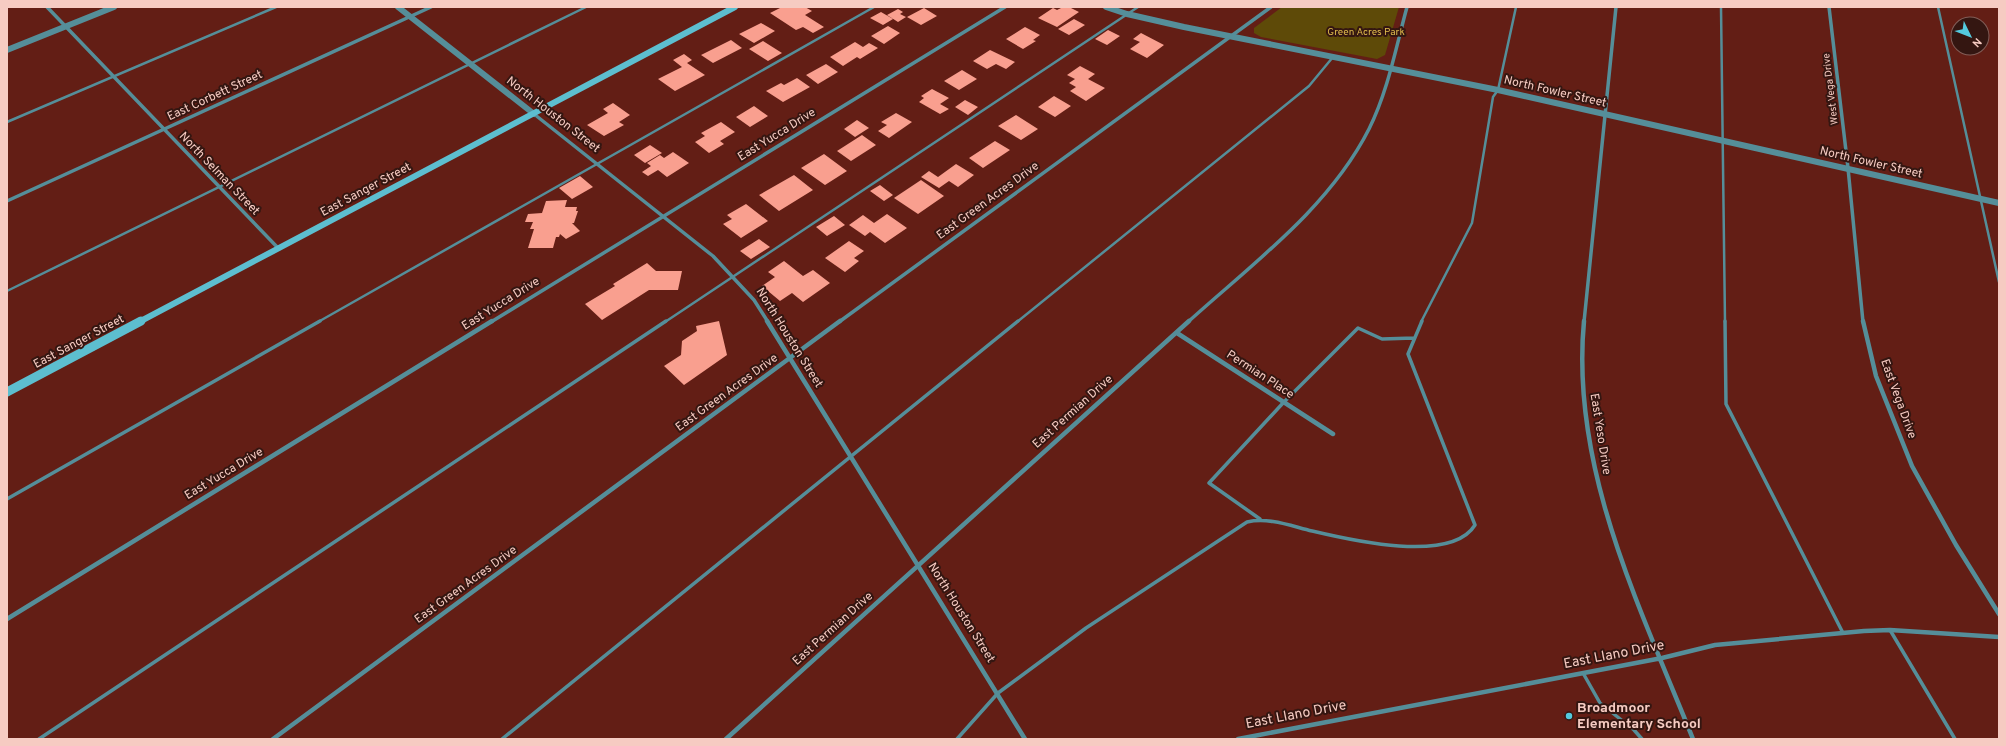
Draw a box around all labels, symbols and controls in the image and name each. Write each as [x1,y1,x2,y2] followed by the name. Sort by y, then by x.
[1950,16,1990,56] north arrow
[1327,26,1405,39] park label: Green Acres Park
[1969,34,1984,50] text: N
[1820,53,1842,125] street label: West Vega Drive
[165,67,265,125] street label: East Corbett Street
[1502,72,1608,112] street label: North Fowler Street
[503,73,603,157] street label: North Houston Street
[735,105,819,165] street label: East Yucca Drive
[175,129,263,219] street label: North Selman Street
[1818,143,1924,183] street label: North Fowler Street
[934,158,1042,244] street label: East Green Acres Drive
[318,159,414,221] street label: East Sanger Street
[459,274,543,334] street label: East Yucca Drive
[752,285,826,391] street label: North Houston Street
[31,311,127,373] street label: East Sanger Street
[1223,347,1297,403] street label: Permian Place
[673,350,781,436] street label: East Green Acres Drive
[1876,357,1920,441] street label: East Vega Drive
[1029,372,1117,452] street label: East Permian Drive
[1586,392,1614,476] street label: East Yeso Drive
[182,444,266,504] street label: East Yucca Drive
[412,542,520,628] street label: East Green Acres Drive
[924,560,998,666] street label: North Houston Street
[789,589,877,669] street label: East Permian Drive
[1562,637,1666,673] street label: East Llano Drive
[1244,697,1348,733] street label: East Llano Drive
[1577,700,1701,733] place label: Broadmoor Elementary School
[1564,711,1574,721] marker: Broadmoor Elementary School

